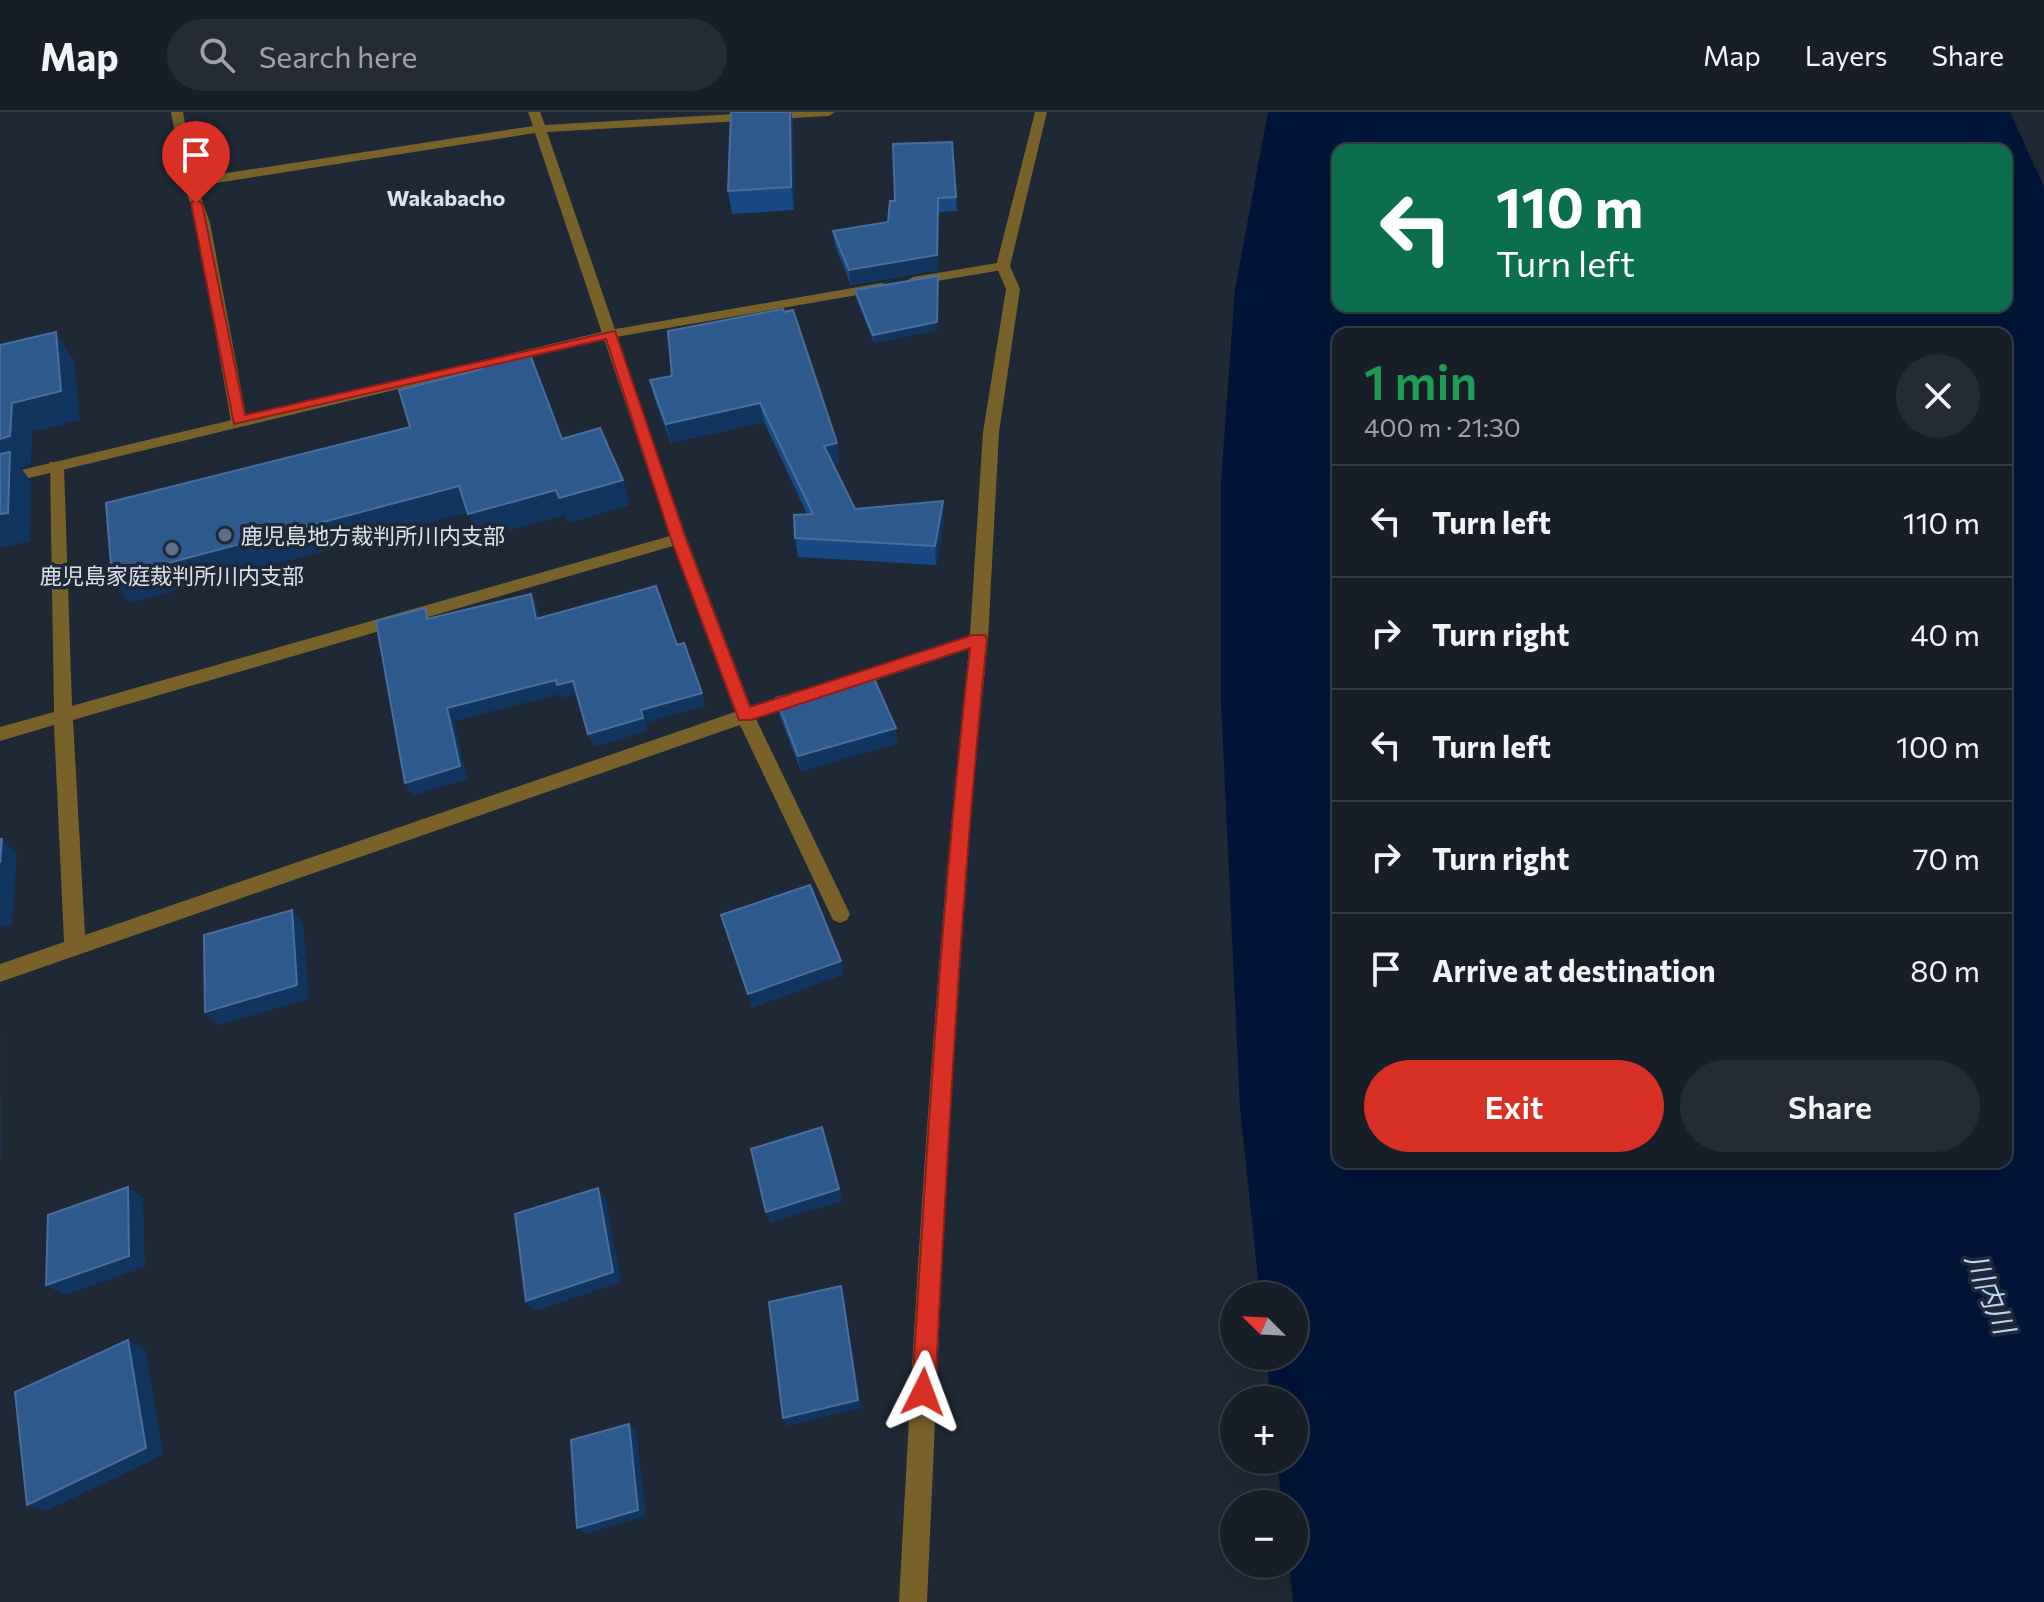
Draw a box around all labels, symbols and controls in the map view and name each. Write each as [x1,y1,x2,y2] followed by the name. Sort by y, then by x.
[167,19,727,91] search box
[40,32,119,79] text: Map
[195,33,239,77] icon: search
[259,37,417,74] text: Search here
[1703,38,1761,72] text: Map
[1805,38,1887,72] text: Layers
[1931,38,2004,72] text: Share
[162,121,230,203] pin
[174,133,218,177] icon: arrive
[1496,171,1643,240] text: 110 m
[1364,176,1468,280] icon: left
[387,184,505,211] district label: Wakabacho
[1496,240,1635,284] text: Turn left
[1364,351,1477,410] text: 1 min
[1896,354,1980,438] button: close
[1364,411,1521,442] text: 400 m · 21:30
[1364,499,1408,543] icon: left
[1432,503,1551,540] text: Turn left
[1903,503,1980,540] text: 110 m
[241,522,505,549] place label: 鹿児島地方裁判所川内支部
[216,526,234,544] marker: 鹿児島地方裁判所川内支部
[163,540,181,558] marker: 鹿児島家庭裁判所川内支部
[40,562,304,589] place label: 鹿児島家庭裁判所川内支部
[1364,611,1408,655] icon: right
[1432,615,1569,652] text: Turn right
[1911,615,1980,652] text: 40 m
[1364,723,1408,767] icon: left
[1432,727,1551,764] text: Turn left
[1896,727,1980,764] text: 100 m
[1364,835,1408,879] icon: right
[1432,839,1569,876] text: Turn right
[1913,839,1980,876] text: 70 m
[1364,947,1408,991] icon: arrive
[1432,951,1716,988] text: Arrive at destination
[1910,951,1980,988] text: 80 m
[1364,1060,1664,1152] button: Exit
[1680,1060,1980,1152] button: Share
[1960,1248,2024,1341] water label: 川内川
[1220,1282,1308,1370] north arrow
[1220,1282,1308,1578] map controls
[881,1350,965,1434] position arrow
[1220,1386,1308,1474] button: +
[1220,1490,1308,1578] button: −

